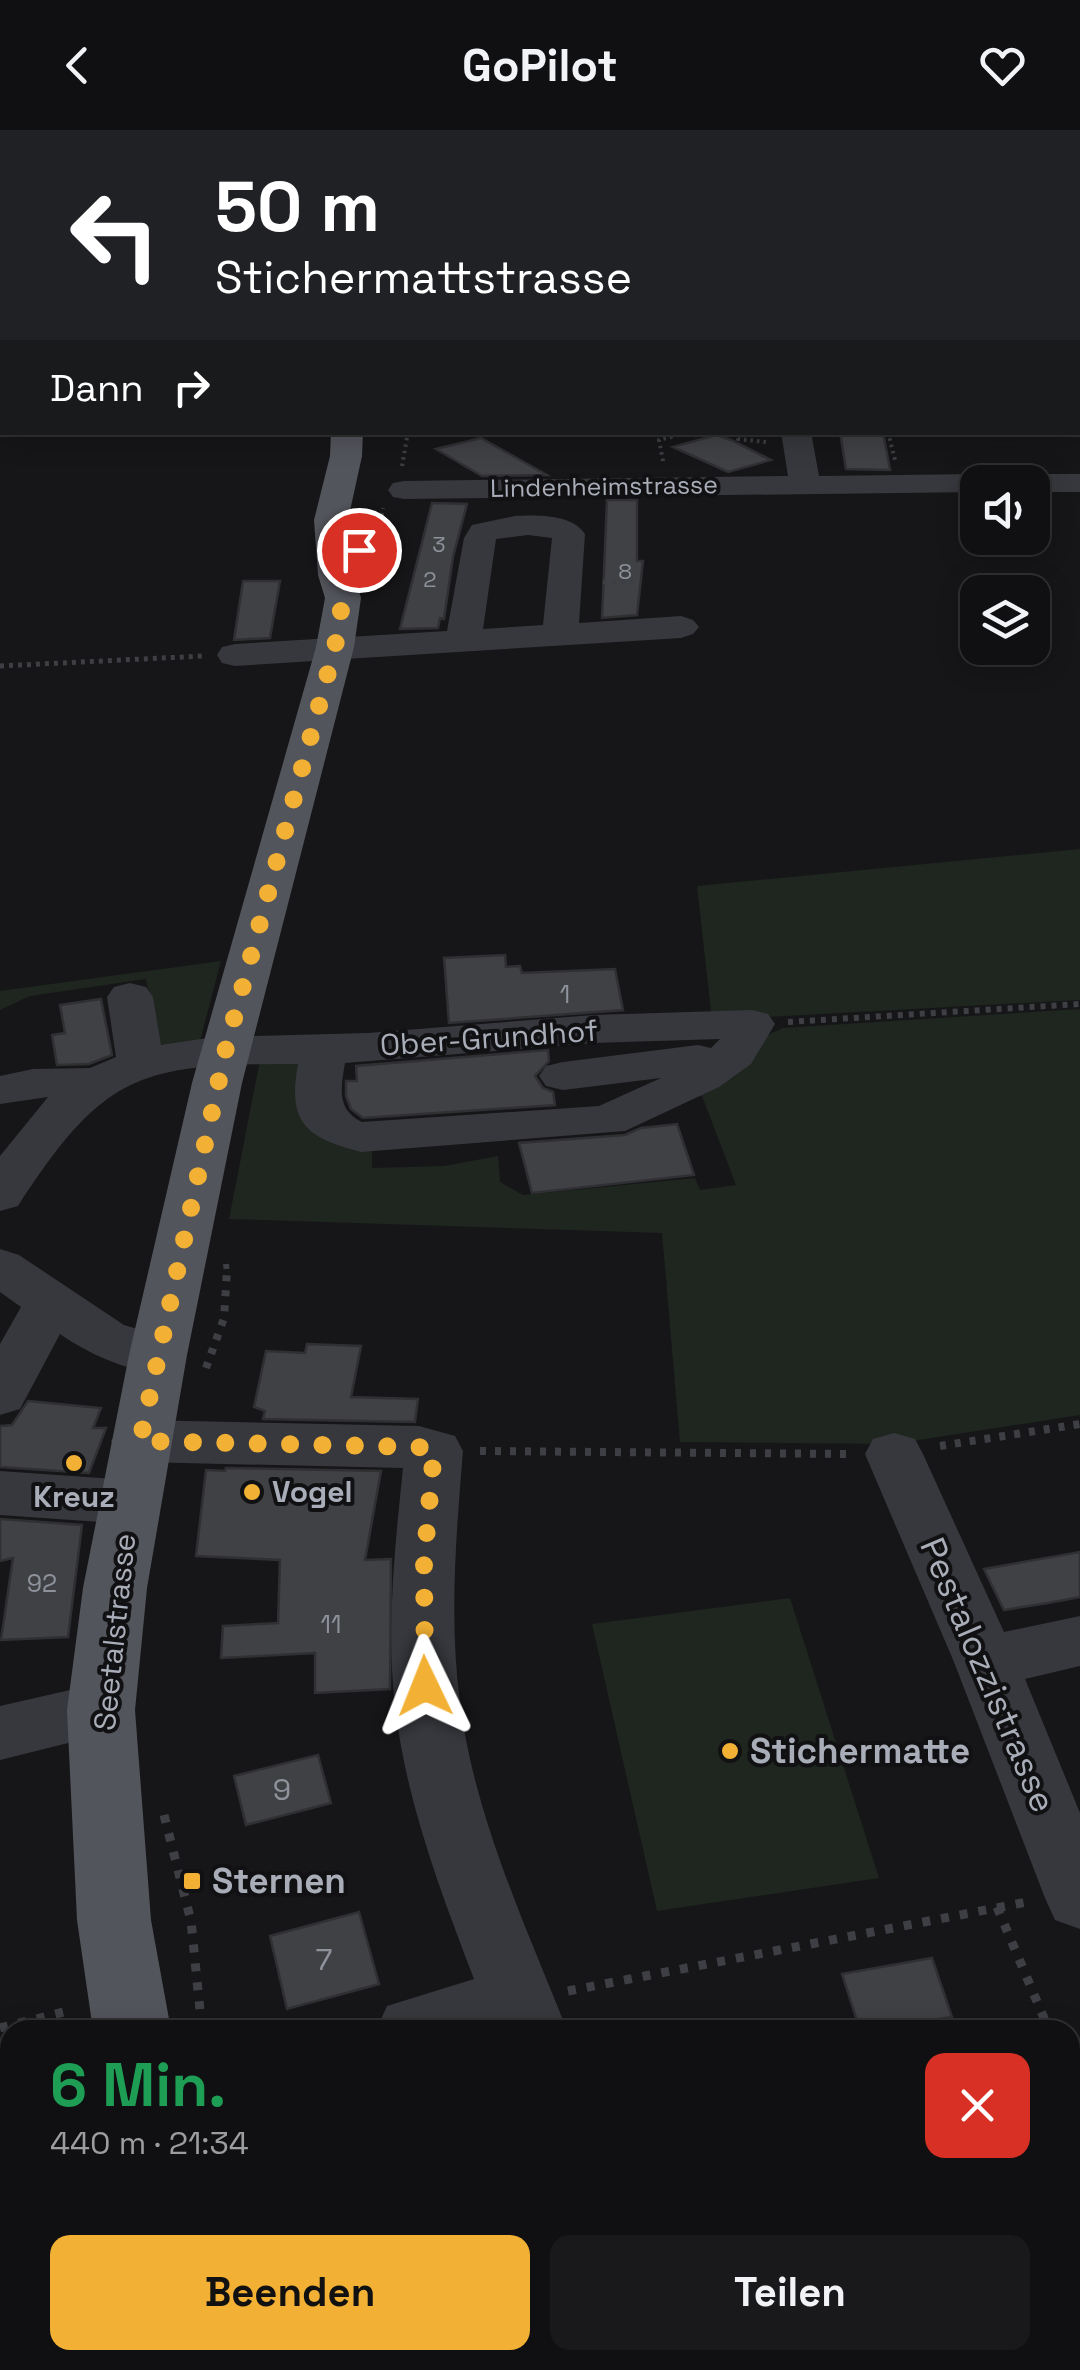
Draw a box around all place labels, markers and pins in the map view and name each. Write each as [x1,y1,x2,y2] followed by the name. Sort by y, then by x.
[317,508,402,593] pin
[63,1452,85,1474] marker: Kreuz
[272,1472,352,1511] place label: Vogel
[33,1477,115,1516] place label: Kreuz
[241,1481,263,1503] marker: Vogel
[750,1729,970,1773] place label: Stichermatte
[719,1740,741,1762] marker: Stichermatte
[212,1859,346,1903] place label: Sternen
[181,1870,203,1892] marker: Sternen

